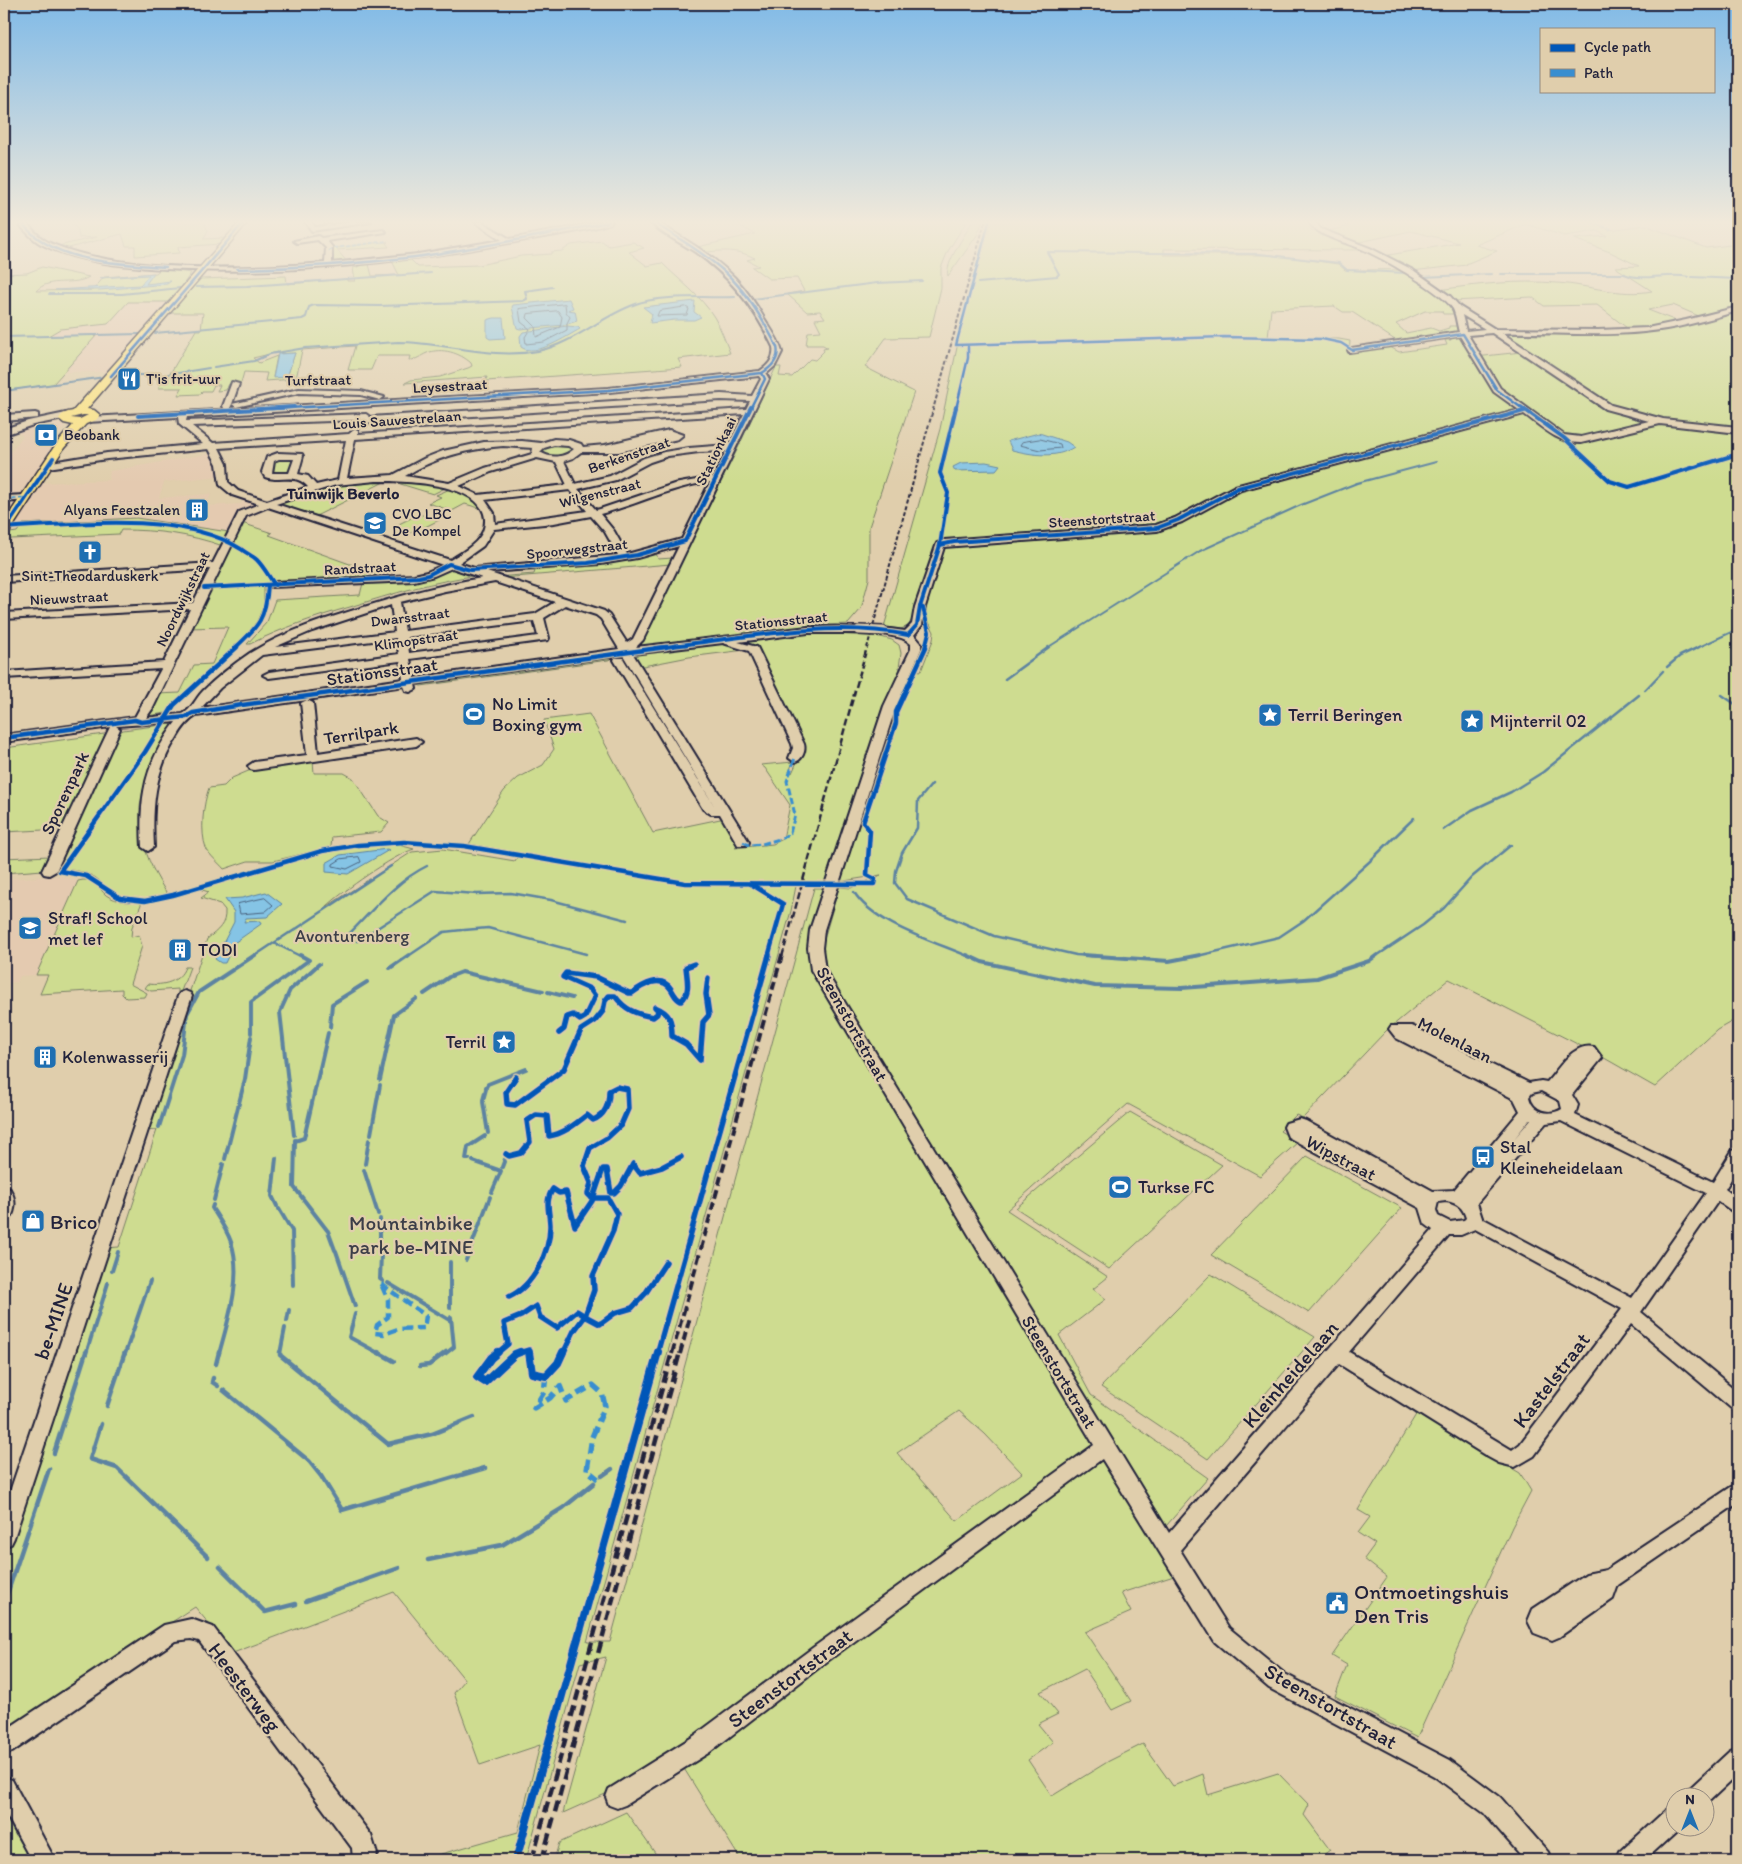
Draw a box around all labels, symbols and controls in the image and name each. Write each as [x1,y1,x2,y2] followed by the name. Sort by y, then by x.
[1540,28,1714,92] legend
[1584,38,1651,56] text: Cycle path
[1584,64,1613,82] text: Path
[116,366,142,392] restaurant icon: T'is frit-uur
[146,370,221,388] place label: T'is frit-uur
[285,370,352,390] street label: Turfstraat
[412,375,488,397] street label: Leysestraat
[332,406,462,433] street label: Louis Sauvestrelaan
[692,414,740,488] street label: Stationkaai
[33,422,59,448] bank icon: Beobank
[64,426,120,444] place label: Beobank
[586,432,673,477] street label: Berkenstraat
[557,474,643,512] street label: Wilgenstraat
[286,484,399,504] district label: Tuinwijk Beverlo
[184,497,210,523] building icon: Alyans Feestzalen
[64,501,180,519] place label: Alyans Feestzalen
[392,505,462,540] place label: CVO LBC De Kompel
[1048,506,1156,532] street label: Steenstortstraat
[362,510,388,536] school or university icon: CVO LBC De Kompel
[526,535,629,563] street label: Spoorwegstraat
[77,539,103,565] church icon: Sint-Theodarduskerk
[152,548,214,650] street label: Noordwijkstraat
[323,557,397,579] street label: Randstraat
[22,567,159,585] place label: Sint-Theodarduskerk
[29,587,109,609] street label: Nieuwstraat
[370,603,451,631] street label: Dwarsstraat
[734,607,829,635] street label: Stationsstraat
[373,625,460,655] street label: Klimopstraat
[325,653,439,691] street label: Stationsstraat
[492,693,582,736] place label: No Limit Boxing gym
[461,701,487,727] sports icon: No Limit Boxing gym
[1257,702,1283,728] place icon: Terril Beringen
[1288,704,1402,726] place label: Terril Beringen
[1459,708,1485,734] place icon: Mijnterril 02
[1490,710,1587,732] place label: Mijnterril 02
[322,716,401,750] street label: Terrilpark
[36,747,94,838] street label: Sporenpark
[48,907,148,950] place label: Straf! School met lef
[17,915,43,941] school or university icon: Straf! School met lef
[295,925,410,947] park label: Avonturenberg
[167,937,193,963] building icon: TODI
[198,939,237,961] place label: TODI
[811,963,893,1086] street label: Steenstortstraat
[1414,1012,1496,1068] street label: Molenlaan
[491,1029,517,1055] place icon: Terril
[445,1031,486,1053] place label: Terril
[32,1044,58,1070] building icon: Kolenwasserij
[62,1046,168,1068] place label: Kolenwasserij
[1302,1130,1380,1186] street label: Wipstraat
[1500,1136,1623,1179] place label: Stal Kleineheidelaan
[1470,1144,1496,1170] bus stop icon: Stal Kleineheidelaan
[1107,1174,1133,1200] sports icon: Turkse FC
[1138,1176,1215,1198] place label: Turkse FC
[20,1208,46,1234] shop icon: Brico
[50,1209,98,1234] place label: Brico
[348,1210,474,1259] park label: Mountainbike park be-MINE
[28,1279,78,1363] street label: be-MINE
[1017,1311,1102,1433] street label: Steenstortstraat
[1237,1315,1343,1433] street label: Kleinheidelaan
[1507,1327,1595,1433] street label: Kastelstraat
[1354,1579,1509,1628] place label: Ontmoetingshuis Den Tris
[1324,1590,1350,1616] public building icon: Ontmoetingshuis Den Tris
[723,1623,857,1733] street label: Steenstortstraat
[203,1637,287,1737] street label: Heesterweg
[1260,1658,1402,1754] street label: Steenstortstraat
[1664,1786,1714,1836] north arrow
[1685,1791,1695,1808] text: N

